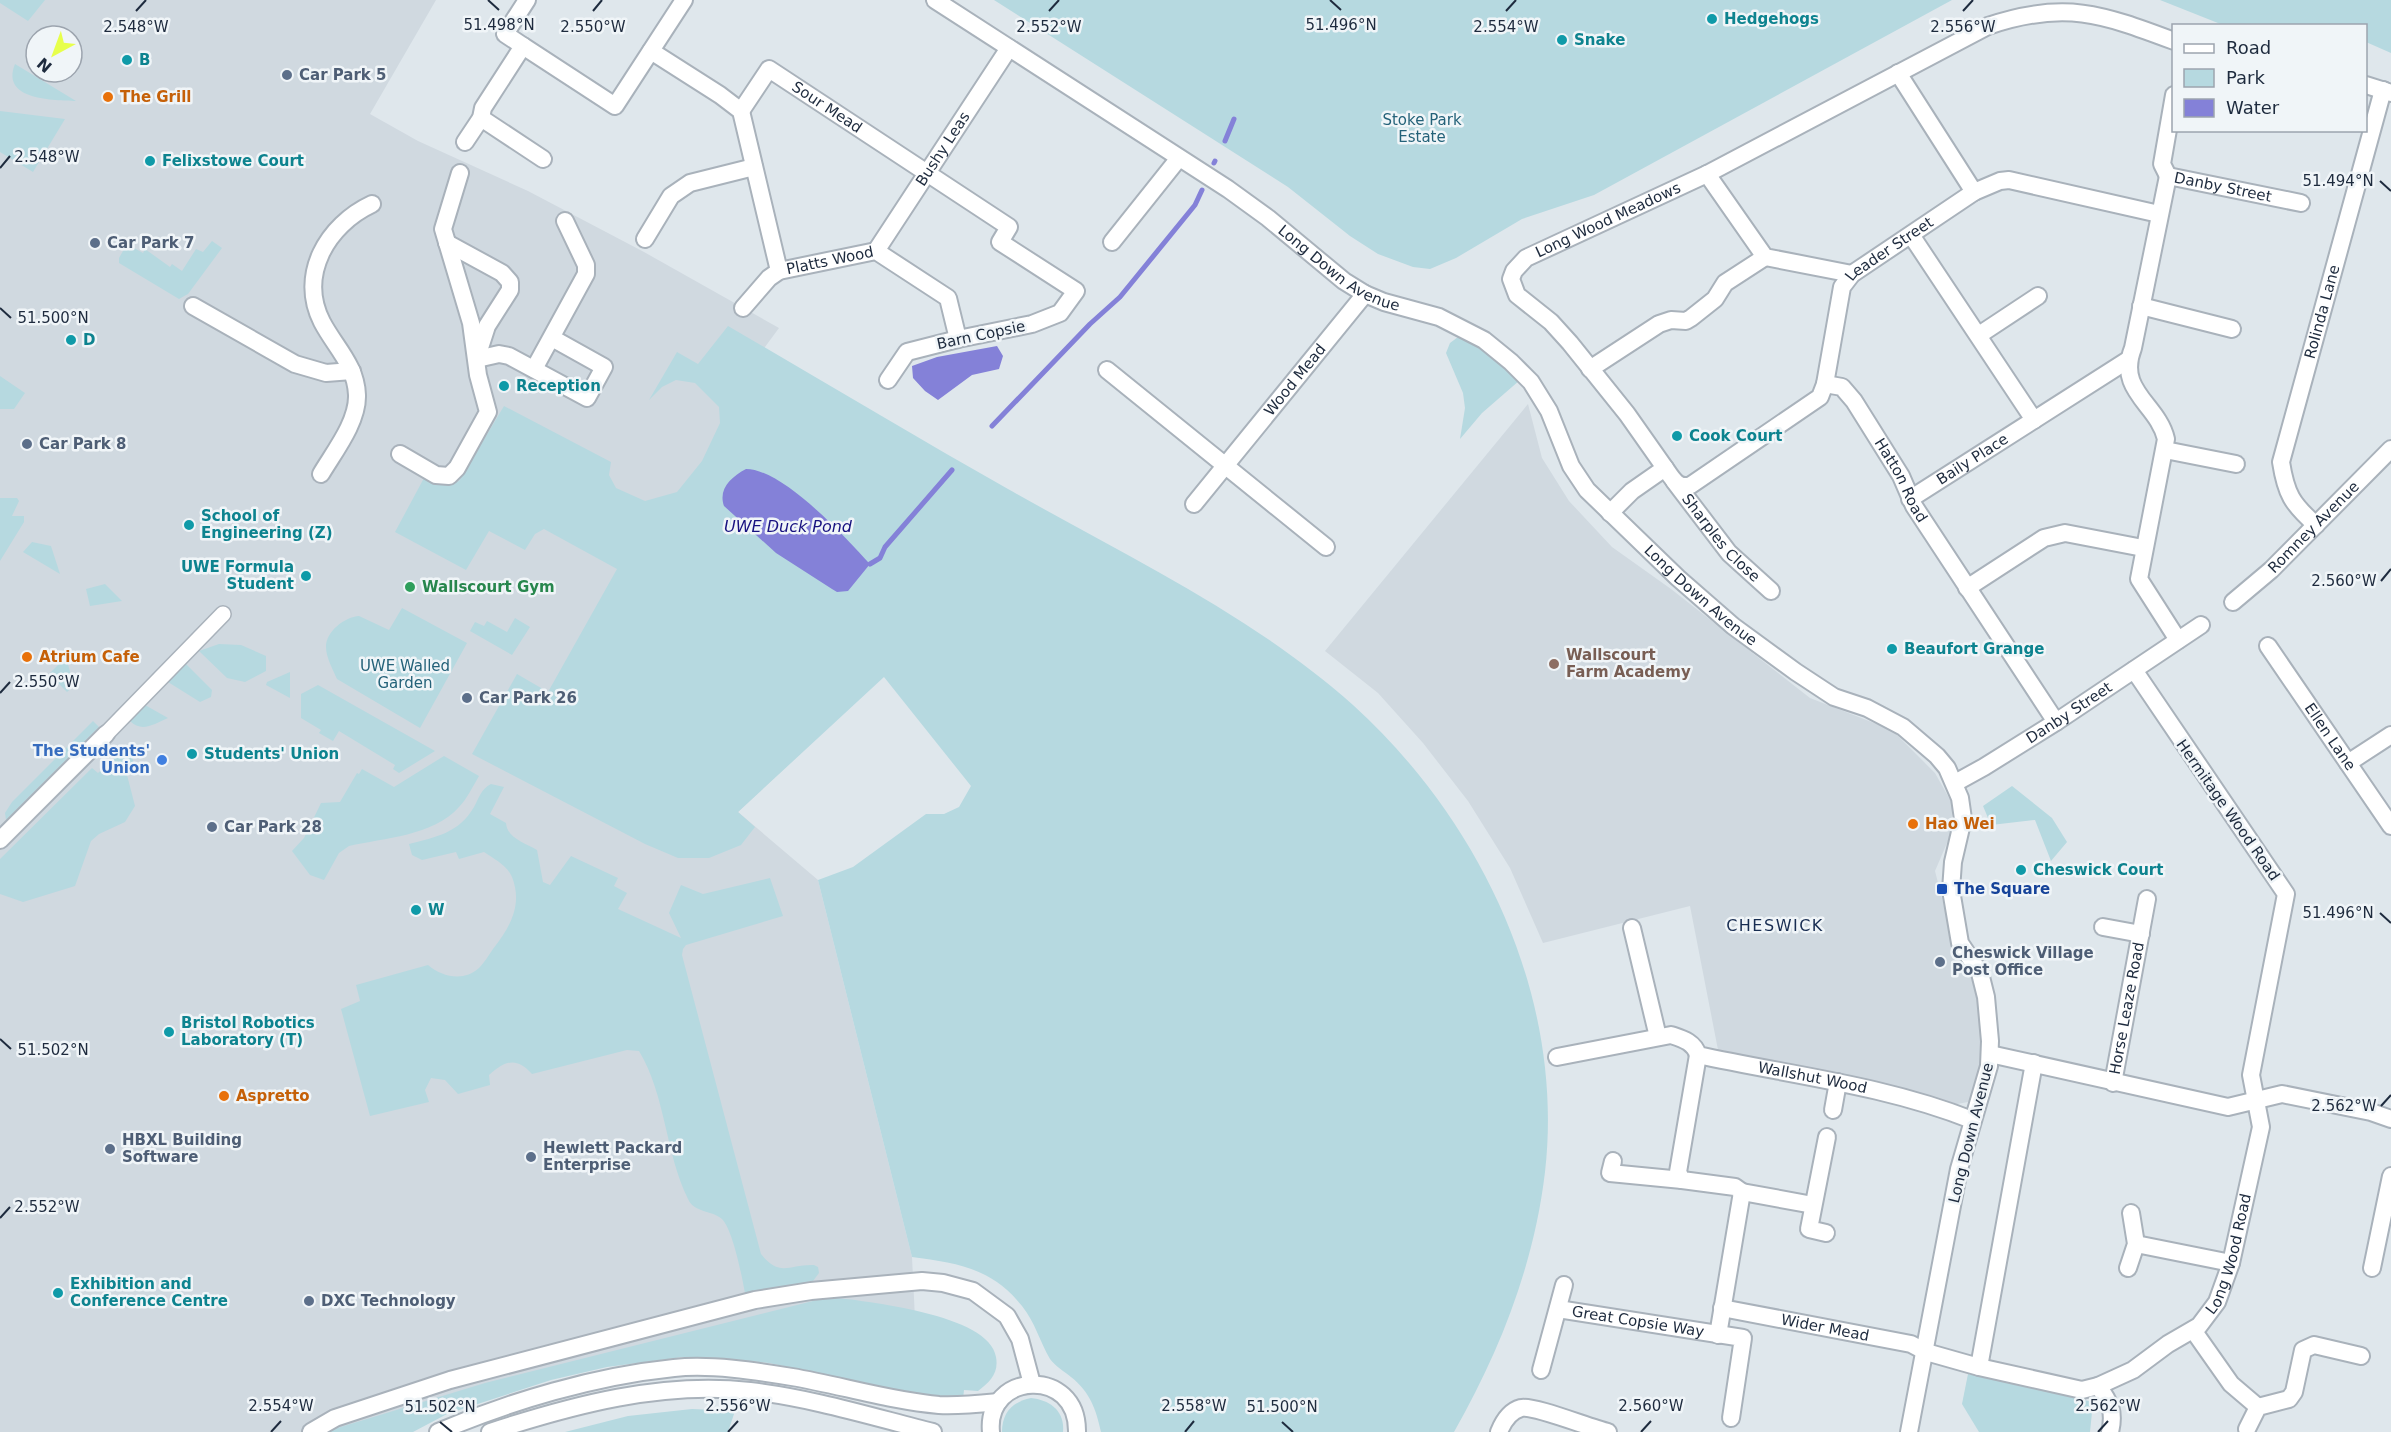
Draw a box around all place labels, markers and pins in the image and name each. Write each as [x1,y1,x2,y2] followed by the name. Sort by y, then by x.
[1724,10,1819,28] place label: Hedgehogs
[1705,12,1719,26] marker: Hedgehogs
[1574,31,1625,49] place label: Snake
[1555,33,1569,47] marker: Snake
[139,51,150,69] place label: B
[120,53,134,67] marker: B
[299,66,387,84] place label: Car Park 5
[280,68,294,82] marker: Car Park 5
[120,88,191,106] place label: The Grill
[101,90,115,104] marker: The Grill
[162,152,304,170] place label: Felixstowe Court
[143,154,157,168] marker: Felixstowe Court
[107,234,195,252] place label: Car Park 7
[88,236,102,250] marker: Car Park 7
[83,331,95,349] place label: D
[64,333,78,347] marker: D
[516,377,601,395] place label: Reception
[497,379,511,393] marker: Reception
[1689,427,1782,445] place label: Cook Court
[1670,429,1684,443] marker: Cook Court
[39,435,127,453] place label: Car Park 8
[20,437,34,451] marker: Car Park 8
[201,507,333,542] place label: School of Engineering (Z)
[182,518,196,532] marker: School of Engineering (Z)
[181,558,294,593] place label: UWE Formula Student
[299,569,313,583] marker: UWE Formula Student
[422,578,555,596] place label: Wallscourt Gym
[403,580,417,594] marker: Wallscourt Gym
[1904,640,2044,658] place label: Beaufort Grange
[1885,642,1899,656] marker: Beaufort Grange
[1566,646,1691,681] place label: Wallscourt Farm Academy
[39,648,140,666] place label: Atrium Cafe
[20,650,34,664] marker: Atrium Cafe
[1547,657,1561,671] marker: Wallscourt Farm Academy
[479,689,577,707] place label: Car Park 26
[460,691,474,705] marker: Car Park 26
[33,742,150,777] place label: The Students' Union
[204,745,339,763] place label: Students' Union
[185,747,199,761] marker: Students' Union
[155,753,169,767] marker: The Students' Union
[1925,815,1995,833] place label: Hao Wei
[1906,817,1920,831] marker: Hao Wei
[224,818,322,836] place label: Car Park 28
[205,820,219,834] marker: Car Park 28
[2033,861,2163,879] place label: Cheswick Court
[2014,863,2028,877] marker: Cheswick Court
[1954,880,2050,898] place label: The Square
[1935,882,1949,896] marker: The Square
[428,901,445,919] place label: W
[409,903,423,917] marker: W
[1952,944,2094,979] place label: Cheswick Village Post Office
[1933,955,1947,969] marker: Cheswick Village Post Office
[181,1014,315,1049] place label: Bristol Robotics Laboratory (T)
[162,1025,176,1039] marker: Bristol Robotics Laboratory (T)
[236,1087,310,1105] place label: Aspretto
[217,1089,231,1103] marker: Aspretto
[122,1131,242,1166] place label: HBXL Building Software
[543,1139,682,1174] place label: Hewlett Packard Enterprise
[103,1142,117,1156] marker: HBXL Building Software
[524,1150,538,1164] marker: Hewlett Packard Enterprise
[70,1275,228,1310] place label: Exhibition and Conference Centre
[51,1286,65,1300] marker: Exhibition and Conference Centre
[321,1292,456,1310] place label: DXC Technology
[302,1294,316,1308] marker: DXC Technology

